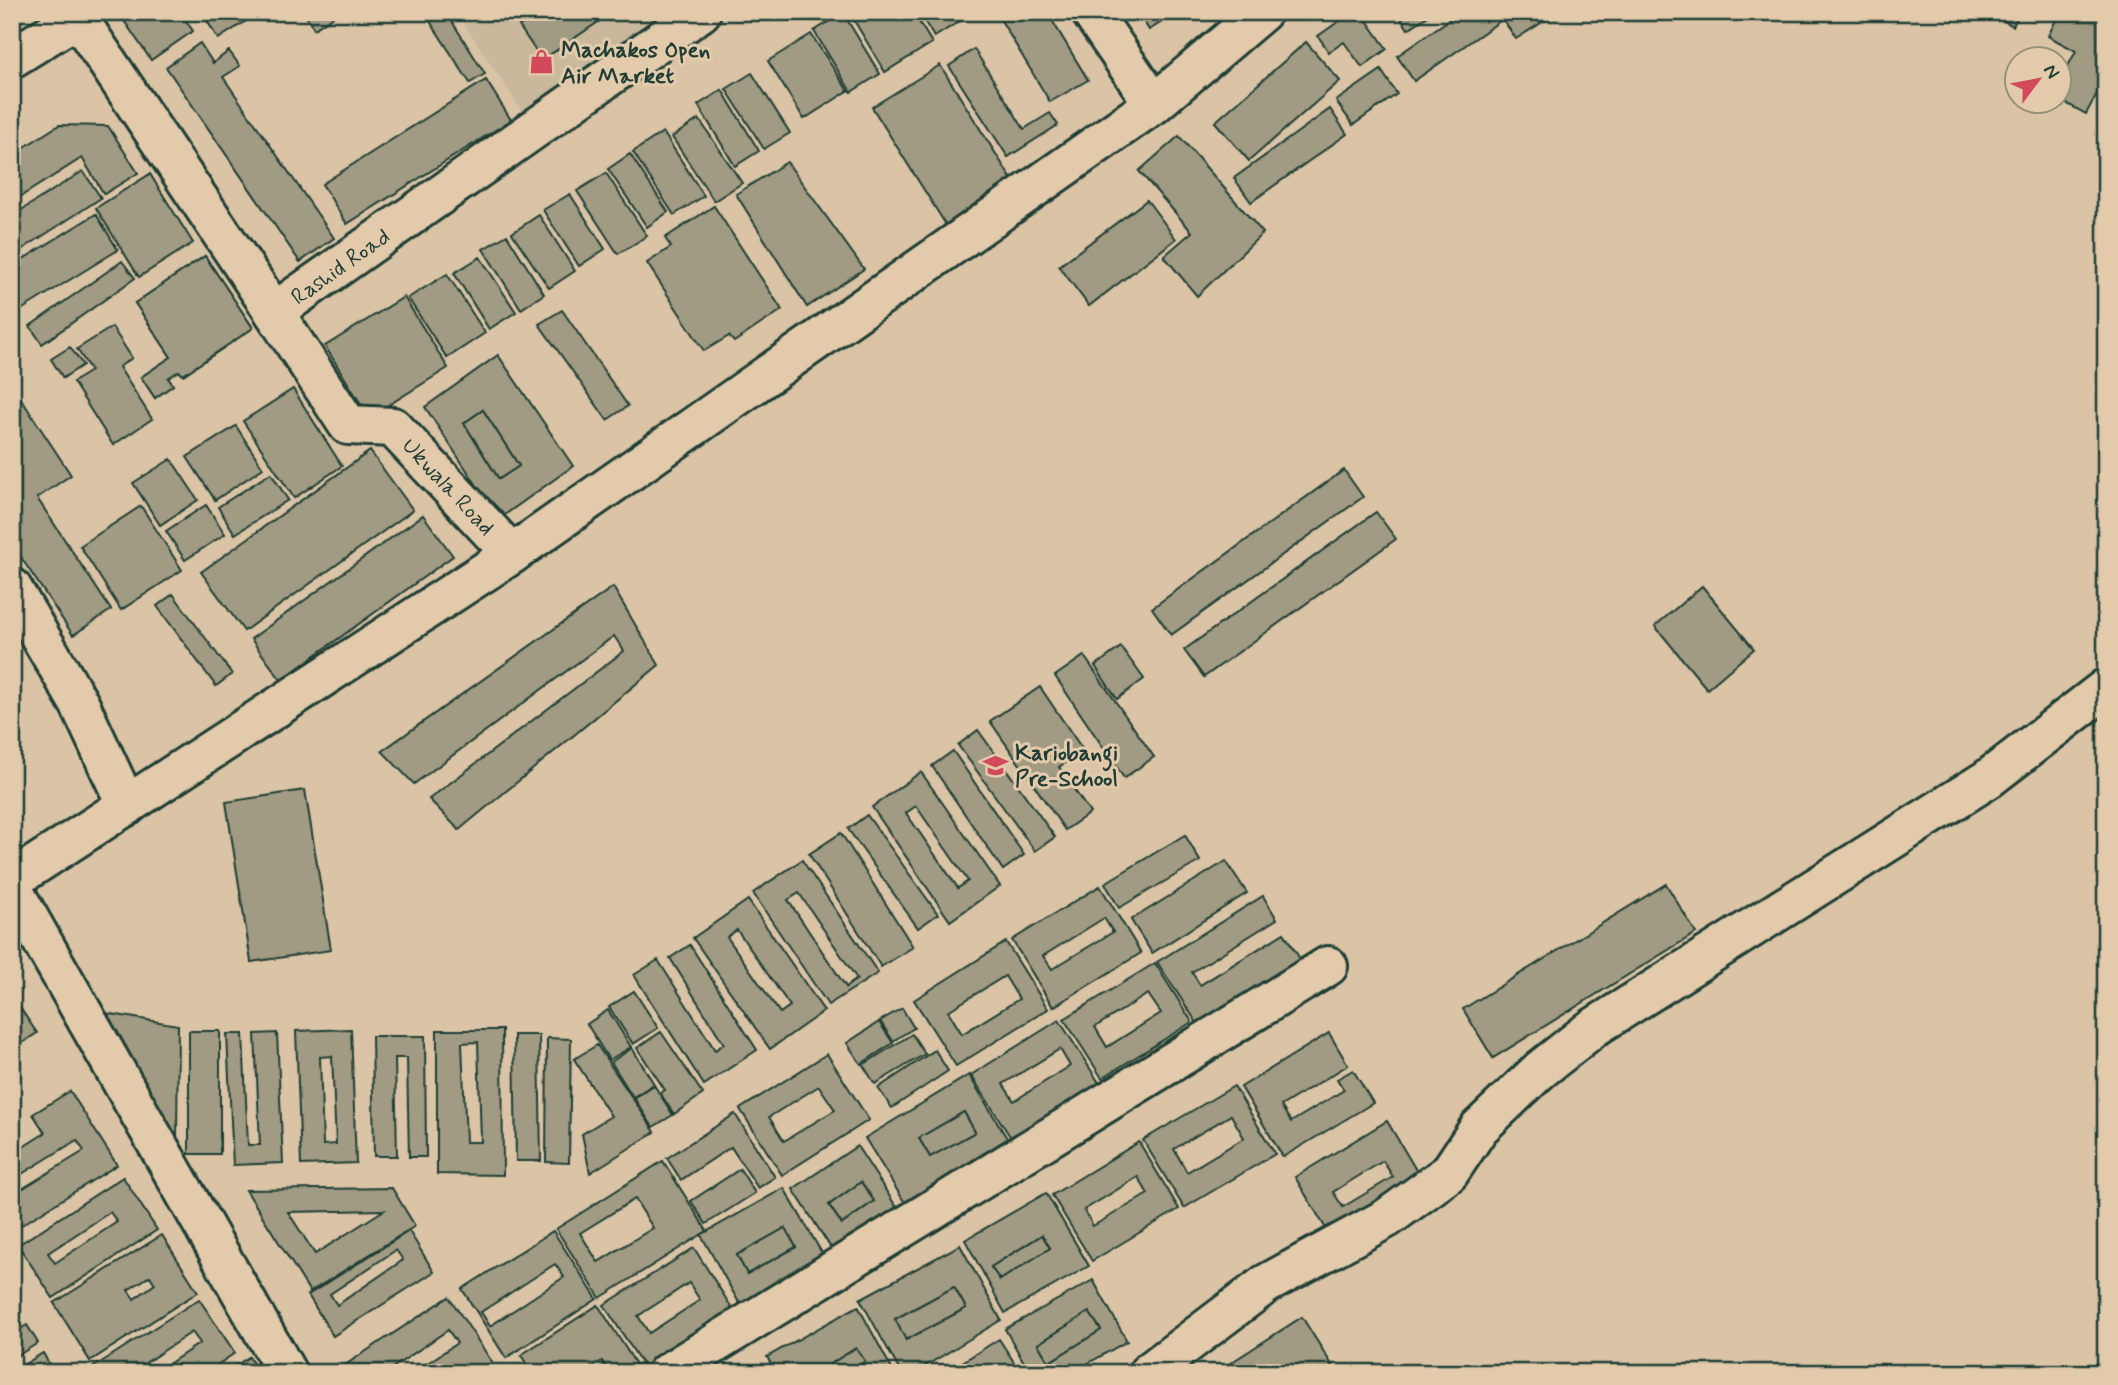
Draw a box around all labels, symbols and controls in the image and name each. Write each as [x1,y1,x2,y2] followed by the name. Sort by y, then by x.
[561,36,710,92] place label: Machakos Open Air Market
[2002,46,2072,116] north arrow
[527,48,555,76] shop icon: Machakos Open Air Market
[2037,60,2065,84] text: N
[286,223,397,313] street label: Rashid Road
[394,432,501,543] street label: Ukwala Road
[1015,739,1118,795] place label: Kariobangi Pre-School
[981,751,1009,779] school or university icon: Kariobangi Pre-School

